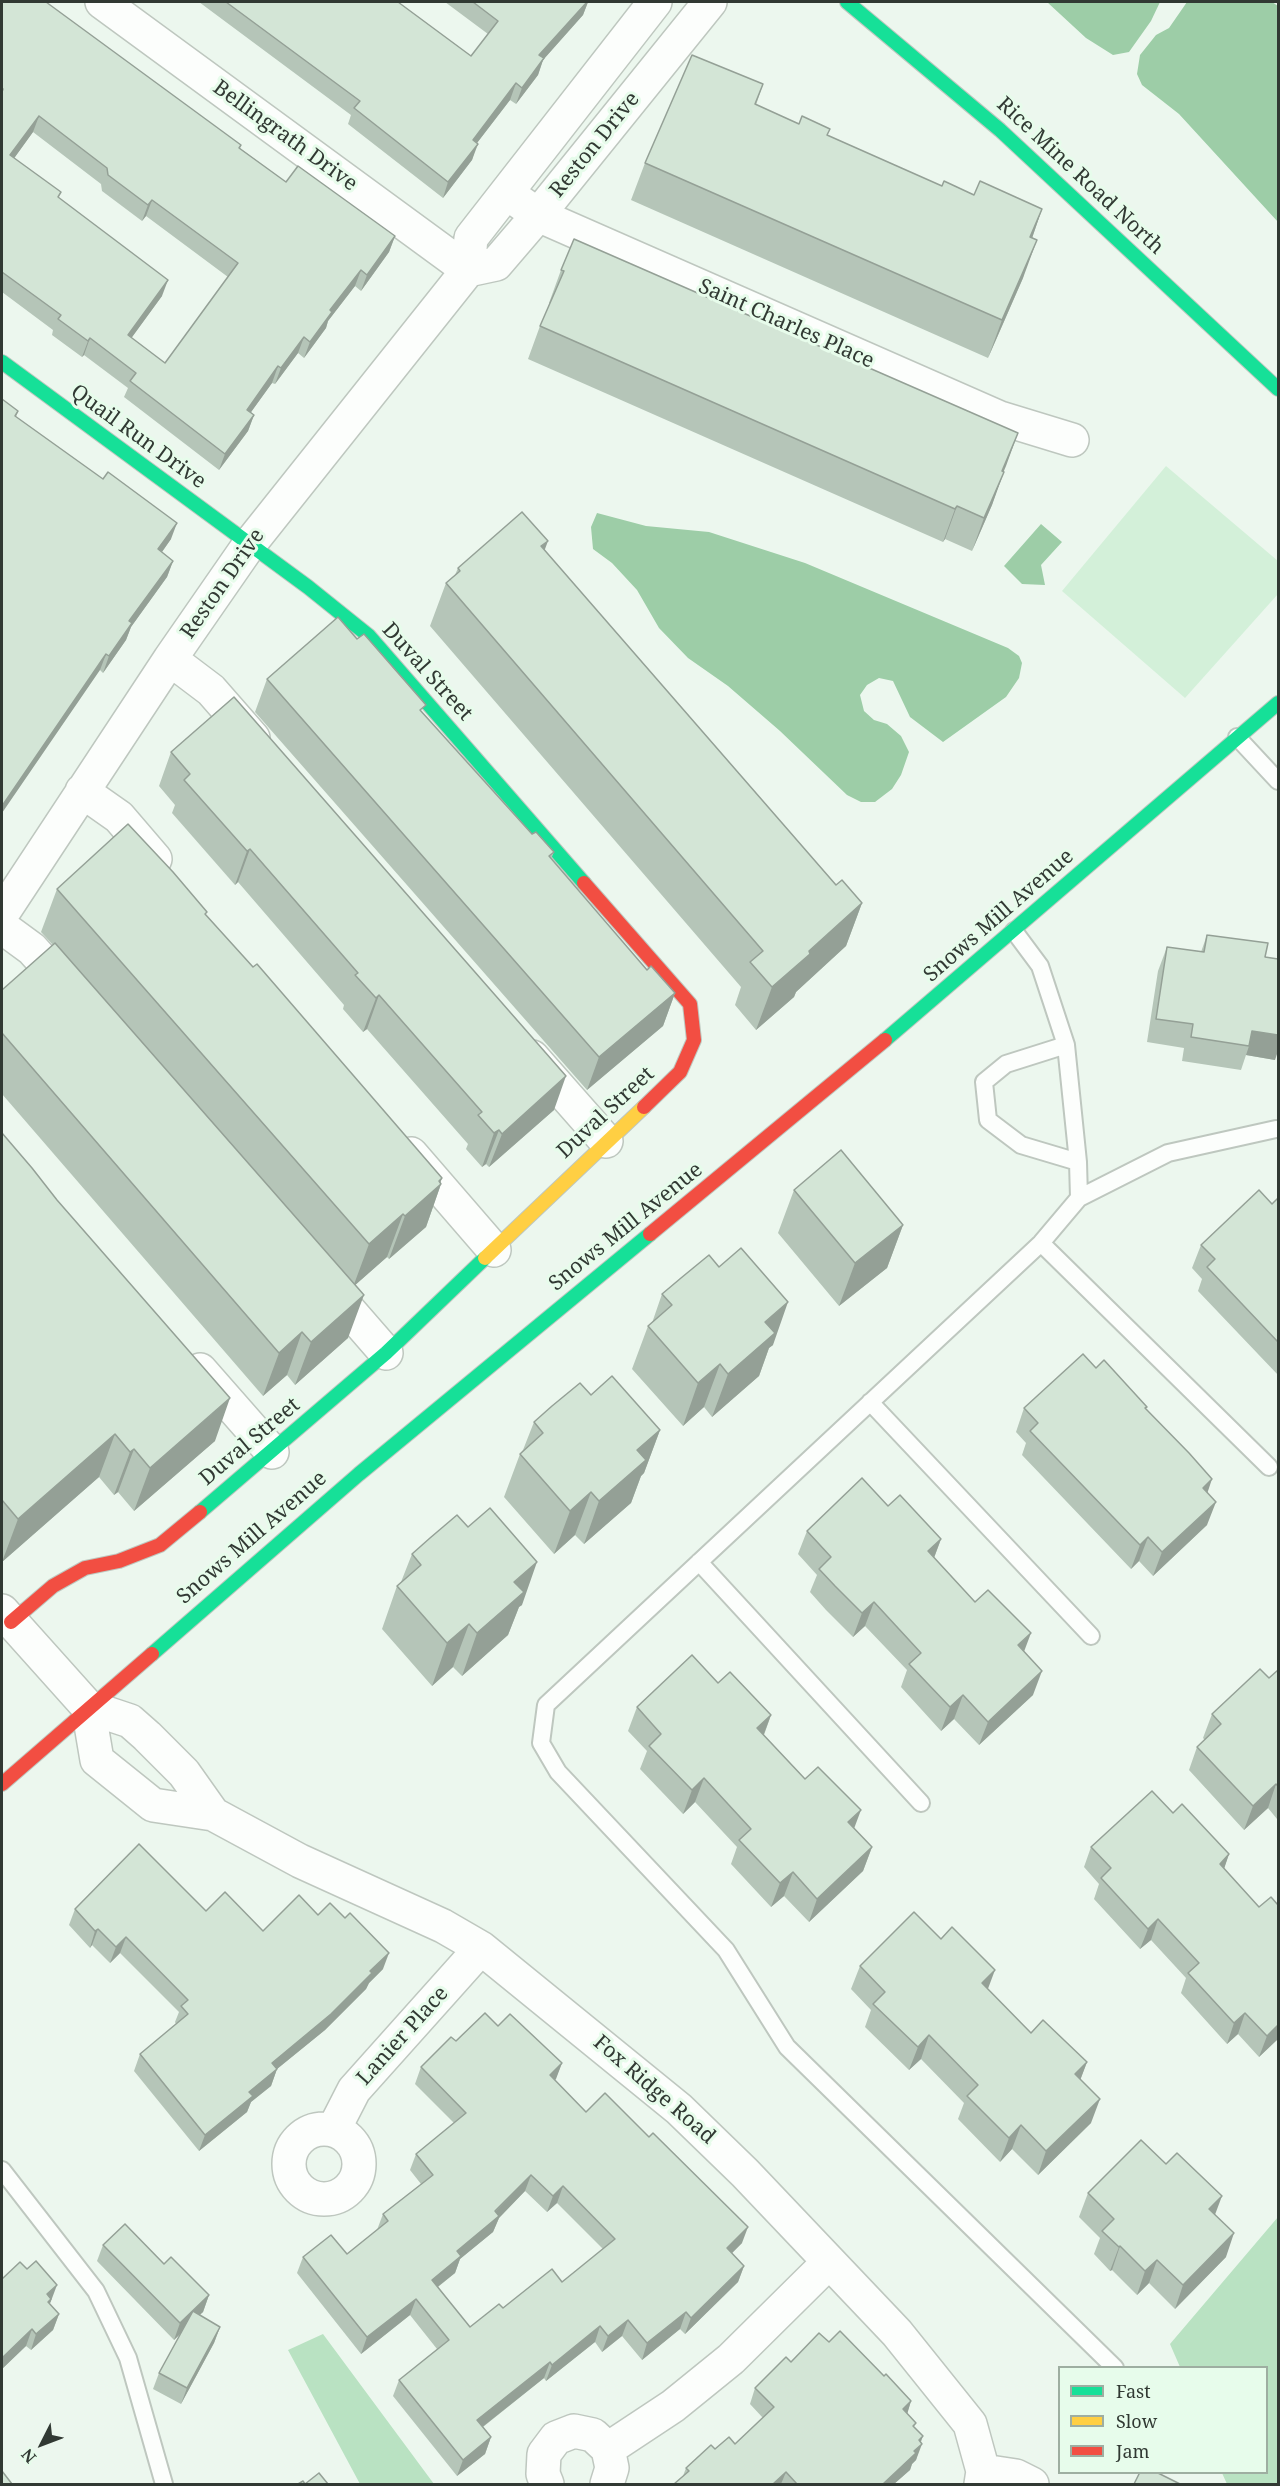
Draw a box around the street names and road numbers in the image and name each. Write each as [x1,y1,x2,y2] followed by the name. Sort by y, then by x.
[208,75,362,197] street label: Bellingrath Drive
[545,87,645,203] street label: Reston Drive
[991,92,1169,260] street label: Rice Mine Road North
[694,274,878,374] street label: Saint Charles Place
[66,380,210,494] street label: Quail Run Drive
[176,524,270,644] street label: Reston Drive
[376,618,478,726] street label: Duval Street
[919,844,1079,988] street label: Snows Mill Avenue
[552,1062,660,1164] street label: Duval Street
[544,1157,708,1297] street label: Snows Mill Avenue
[195,1393,305,1491] street label: Duval Street
[172,1466,332,1610] street label: Snows Mill Avenue
[352,1981,454,2091] street label: Lanier Place
[588,2030,720,2150] street label: Fox Ridge Road

